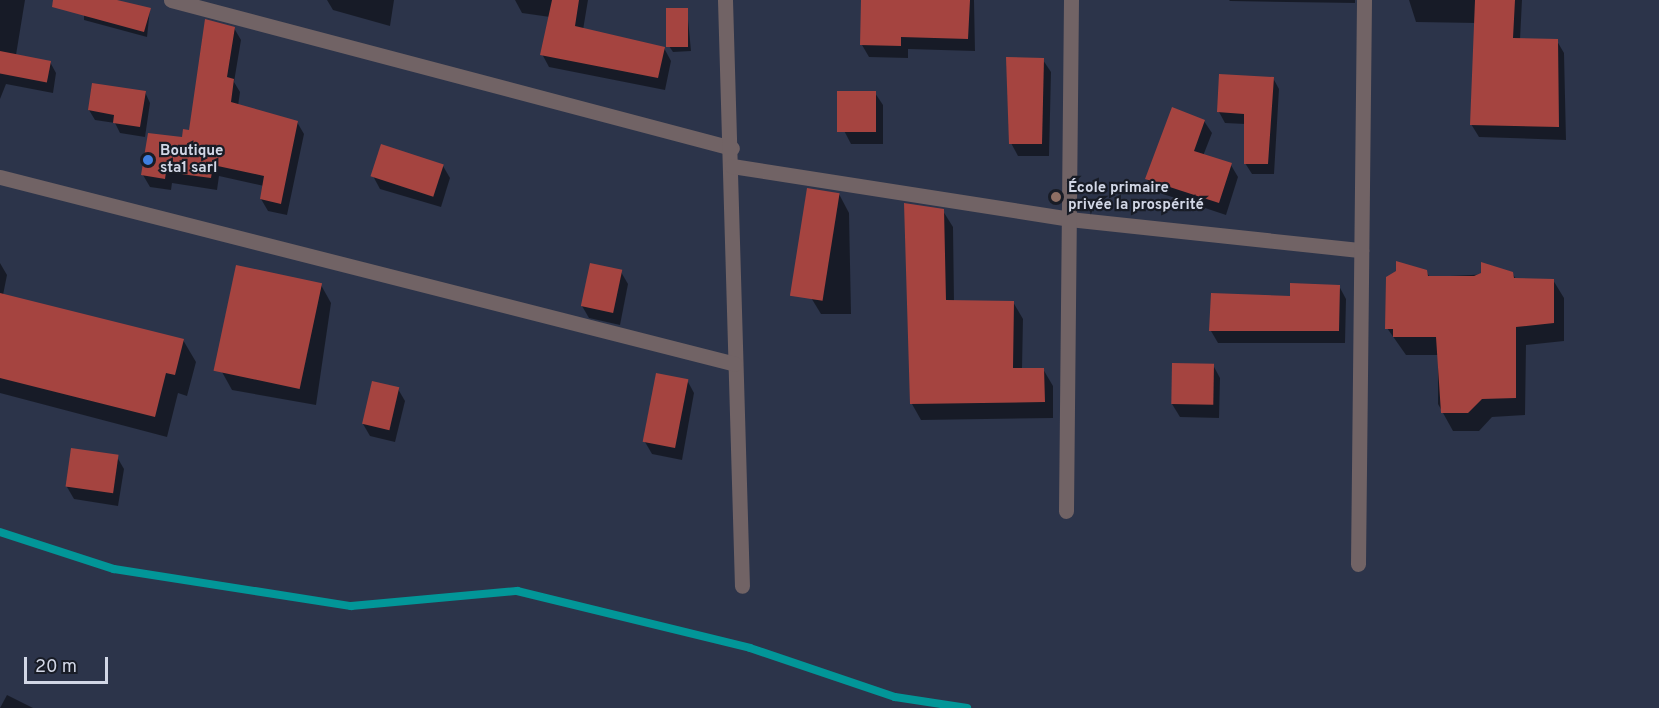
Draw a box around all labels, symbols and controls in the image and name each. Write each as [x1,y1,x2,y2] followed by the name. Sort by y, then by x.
[160,142,223,177] place label: Boutique sta1 sarl
[141,153,155,167] marker: Boutique sta1 sarl
[1068,179,1204,214] place label: École primaire privée la prospérité
[1049,190,1063,204] marker: École primaire privée la prospérité
[27,645,111,683] scale bar
[35,656,77,679] text: 20 m

